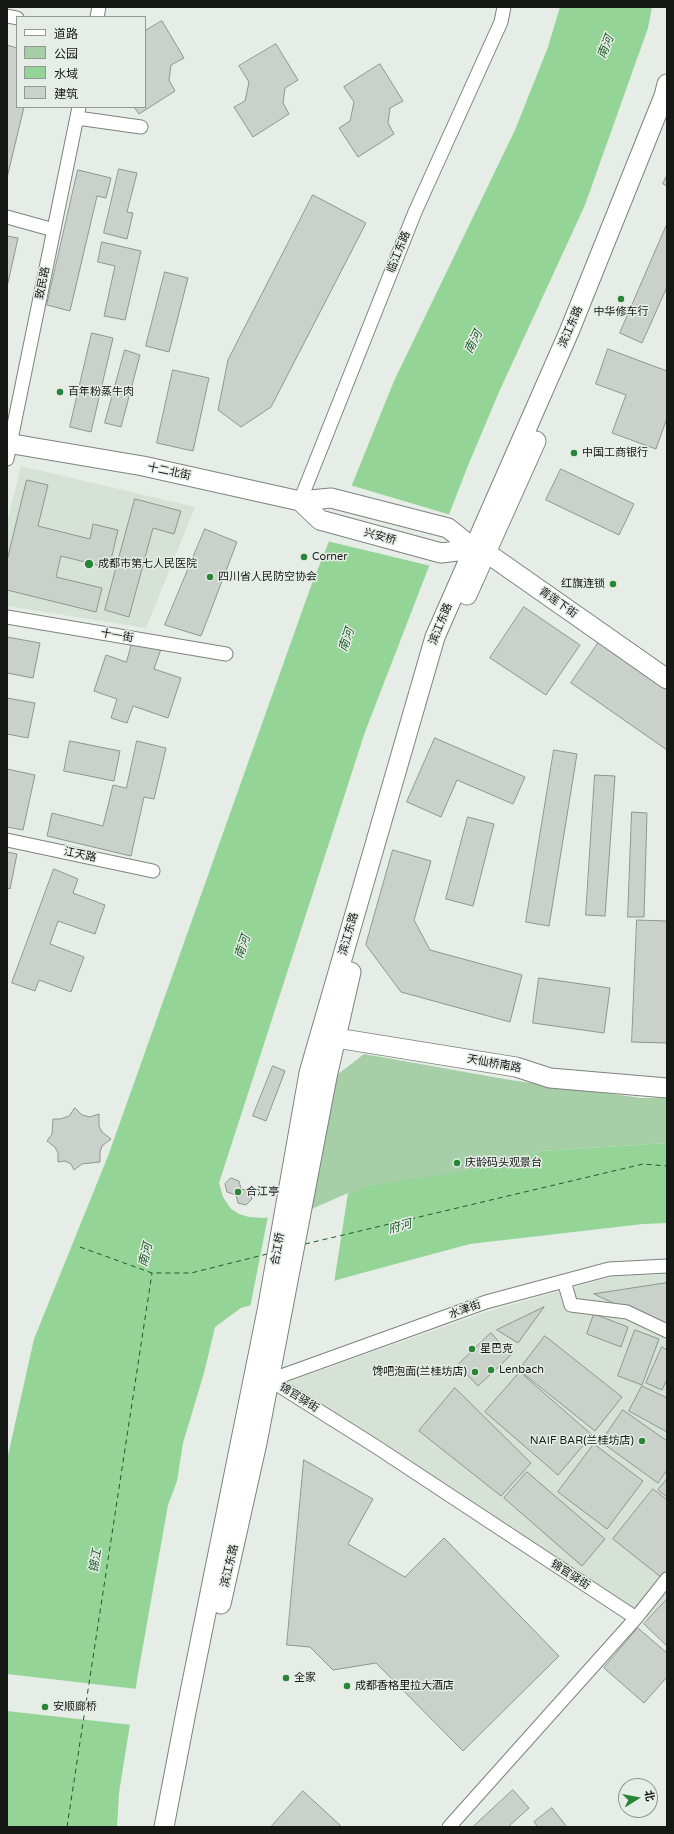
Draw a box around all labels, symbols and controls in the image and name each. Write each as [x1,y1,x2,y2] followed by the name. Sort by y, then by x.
[16,16,146,108] legend
[54,27,78,41] text: 道路
[595,33,617,61] water label: 南河
[54,47,78,61] text: 公园
[54,67,78,81] text: 水域
[54,87,78,101] text: 建筑
[385,229,413,275] street label: 临江东路
[33,266,53,300] street label: 致民路
[616,294,626,304] marker: 中华修车行
[556,304,586,350] street label: 滨江东路
[594,305,648,319] place label: 中华修车行
[462,328,486,356] water label: 南河
[68,385,134,399] place label: 百年粉蒸牛肉
[55,387,65,397] marker: 百年粉蒸牛肉
[582,446,648,460] place label: 中国工商银行
[569,448,579,458] marker: 中国工商银行
[146,461,192,483] street label: 十二北街
[362,526,398,548] street label: 兴安桥
[312,550,348,564] place label: Corner
[299,552,309,562] marker: Corner
[98,557,197,571] place label: 成都市第七人民医院
[83,558,95,570] marker: 成都市第七人民医院
[218,570,317,584] place label: 四川省人民防空协会
[205,572,215,582] marker: 四川省人民防空协会
[561,577,605,591] place label: 红旗连锁
[608,579,618,589] marker: 红旗连锁
[536,585,580,621] street label: 青莲下街
[427,601,455,647] street label: 滨江东路
[336,626,358,654] water label: 南河
[100,627,134,645] street label: 十一街
[62,845,98,865] street label: 江天路
[337,911,361,957] street label: 滨江东路
[232,933,254,961] water label: 南河
[466,1053,522,1075] street label: 天仙桥南路
[465,1156,542,1170] place label: 庆龄码头观景台
[452,1158,462,1168] marker: 庆龄码头观景台
[246,1185,279,1199] place label: 合江亭
[233,1187,243,1197] marker: 合江亭
[387,1217,413,1237] water label: 府河
[269,1232,287,1266] street label: 合江桥
[136,1242,156,1268] water label: 南河
[447,1298,483,1322] street label: 水津街
[480,1342,513,1356] place label: 星巴克
[467,1344,477,1354] marker: 星巴克
[499,1363,544,1377] place label: Lenbach
[372,1365,467,1379] place label: 馋吧泡面(兰桂坊店)
[486,1365,496,1375] marker: Lenbach
[470,1367,480,1377] marker: 馋吧泡面(兰桂坊店)
[277,1381,321,1415] street label: 锦官驿街
[530,1434,634,1448] place label: NAIF BAR(兰桂坊店)
[637,1436,647,1446] marker: NAIF BAR(兰桂坊店)
[219,1543,241,1589] street label: 滨江东路
[87,1548,105,1574] water label: 锦江
[548,1557,592,1593] street label: 锦官驿街
[294,1671,316,1685] place label: 全家
[281,1673,291,1683] marker: 全家
[355,1679,454,1693] place label: 成都香格里拉大酒店
[342,1681,352,1691] marker: 成都香格里拉大酒店
[53,1700,97,1714] place label: 安顺廊桥
[40,1702,50,1712] marker: 安顺廊桥
[618,1778,658,1818] north arrow
[642,1789,657,1802] text: 北

